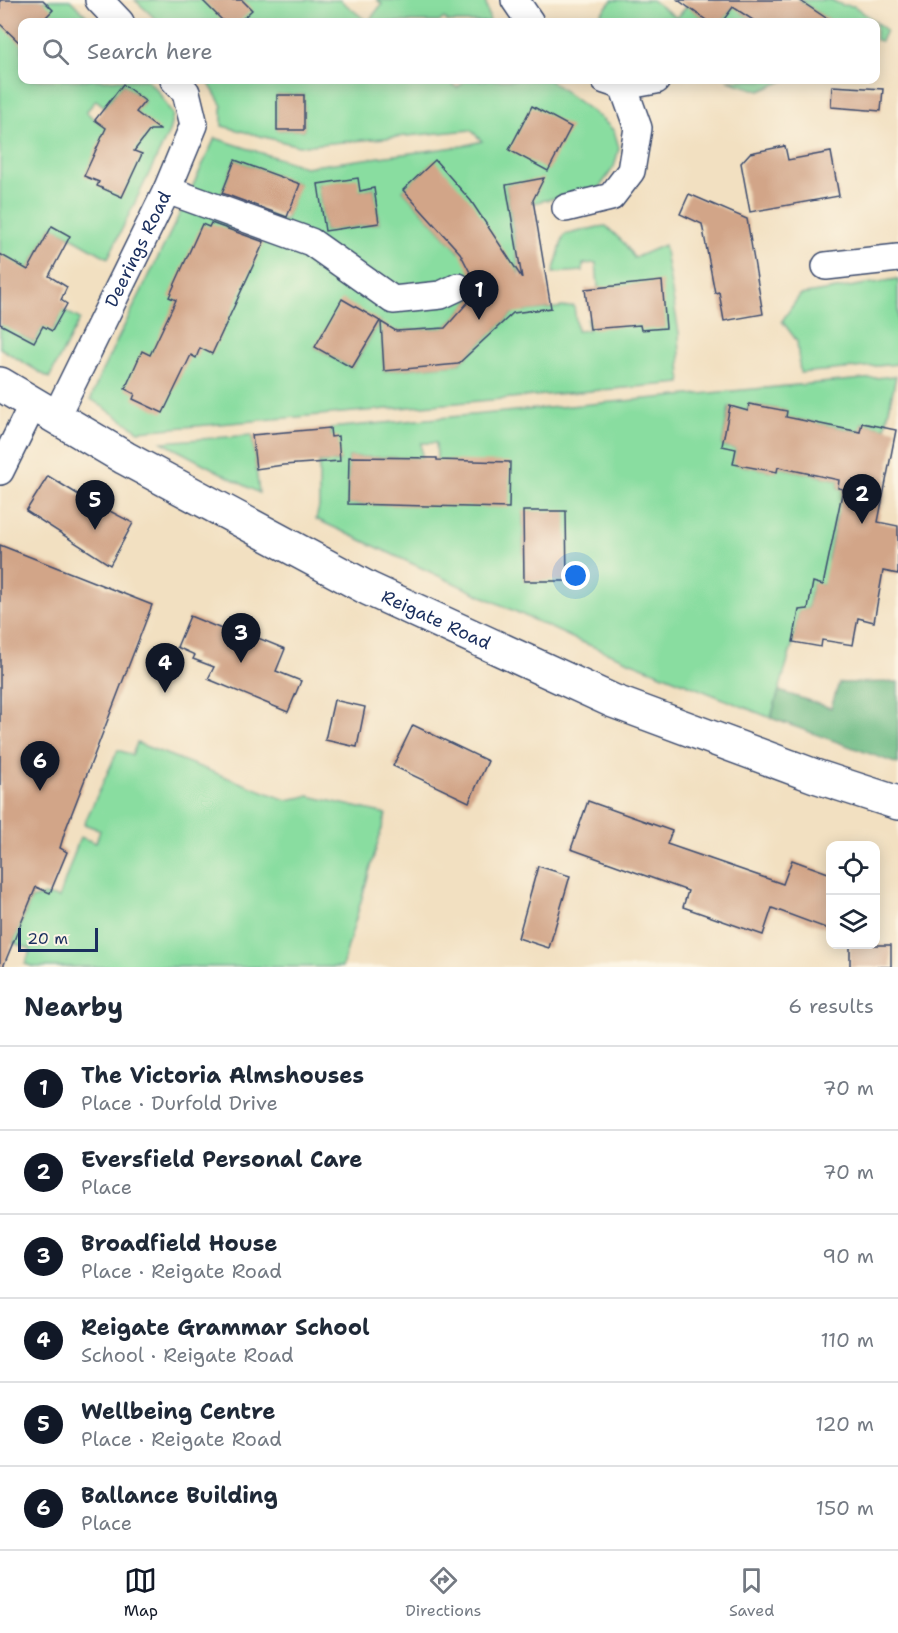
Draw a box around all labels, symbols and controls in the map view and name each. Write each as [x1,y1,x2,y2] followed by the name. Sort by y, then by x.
[18,18,880,84] search box
[39,35,72,68] icon: search
[87,37,213,66] text: Search here
[99,187,177,311] street label: Deerings Road
[460,270,498,320] pin: 1
[842,474,882,524] pin: 2
[76,480,115,530] pin: 5
[561,561,590,590] your location
[378,584,495,655] street label: Reigate Road
[222,614,260,663] pin: 3
[146,644,184,693] pin: 4
[20,742,60,791] pin: 6
[826,841,880,949] map controls
[826,841,880,895] button: locate
[826,895,880,949] button: layers
[18,925,98,953] scale bar
[27,928,68,949] text: 20 m
[24,989,123,1024] text: Nearby
[788,993,874,1019] text: 6 results
[81,1061,364,1090] text: The Victoria Almshouses
[39,1075,48,1101] text: 1
[822,1075,874,1101] text: 70 m
[81,1090,278,1116] text: Place · Durfold Drive
[81,1145,362,1174] text: Eversfield Personal Care
[37,1159,51,1185] text: 2
[822,1159,874,1185] text: 70 m
[81,1174,132,1200] text: Place
[81,1229,277,1258] text: Broadfield House
[37,1243,51,1269] text: 3
[822,1243,874,1269] text: 90 m
[81,1258,282,1284] text: Place · Reigate Road
[81,1313,370,1342] text: Reigate Grammar School
[37,1327,51,1353] text: 4
[820,1327,874,1353] text: 110 m
[81,1342,294,1368] text: School · Reigate Road
[81,1397,275,1426] text: Wellbeing Centre
[37,1411,50,1437] text: 5
[815,1411,874,1437] text: 120 m
[81,1426,282,1452] text: Place · Reigate Road
[81,1481,278,1510] text: Ballance Building
[37,1495,51,1521] text: 6
[816,1495,874,1521] text: 150 m
[81,1510,132,1536] text: Place
[124,1564,158,1621] tab: Map
[405,1564,482,1621] tab: Directions
[729,1564,774,1621] tab: Saved

